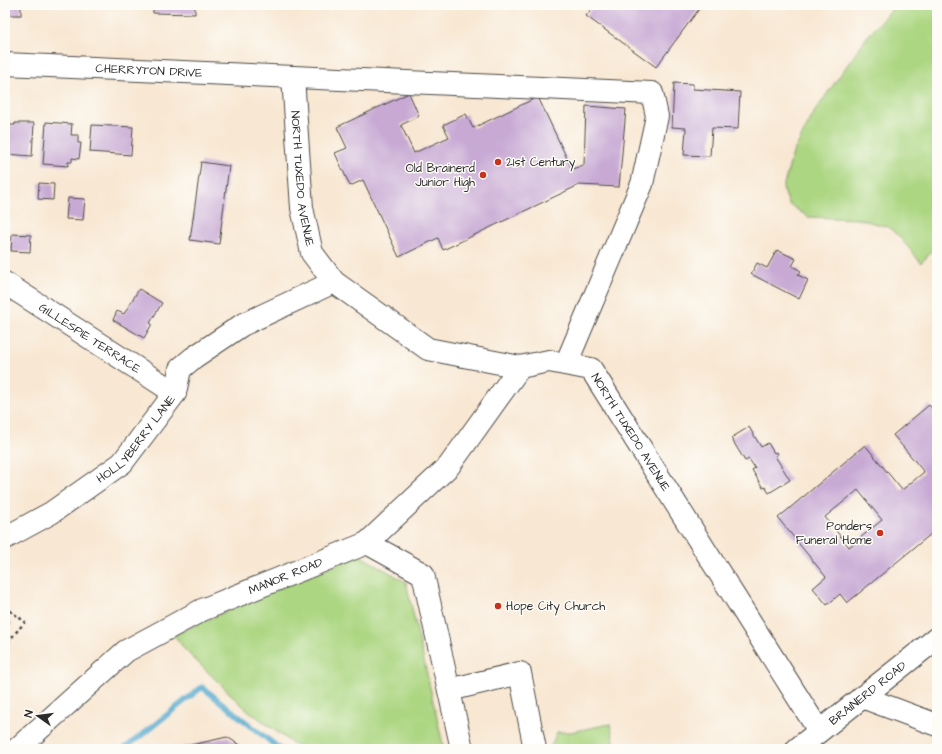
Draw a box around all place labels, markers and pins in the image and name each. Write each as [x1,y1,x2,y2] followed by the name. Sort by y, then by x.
[506,154,576,172] place label: 21st Century
[493,157,503,167] marker: 21st Century
[406,160,475,192] place label: Old Brainerd Junior High
[478,170,488,180] marker: Old Brainerd Junior High
[796,518,872,549] place label: Ponders Funeral Home
[875,528,885,538] marker: Ponders Funeral Home
[506,598,605,616] place label: Hope City Church
[493,601,503,611] marker: Hope City Church

